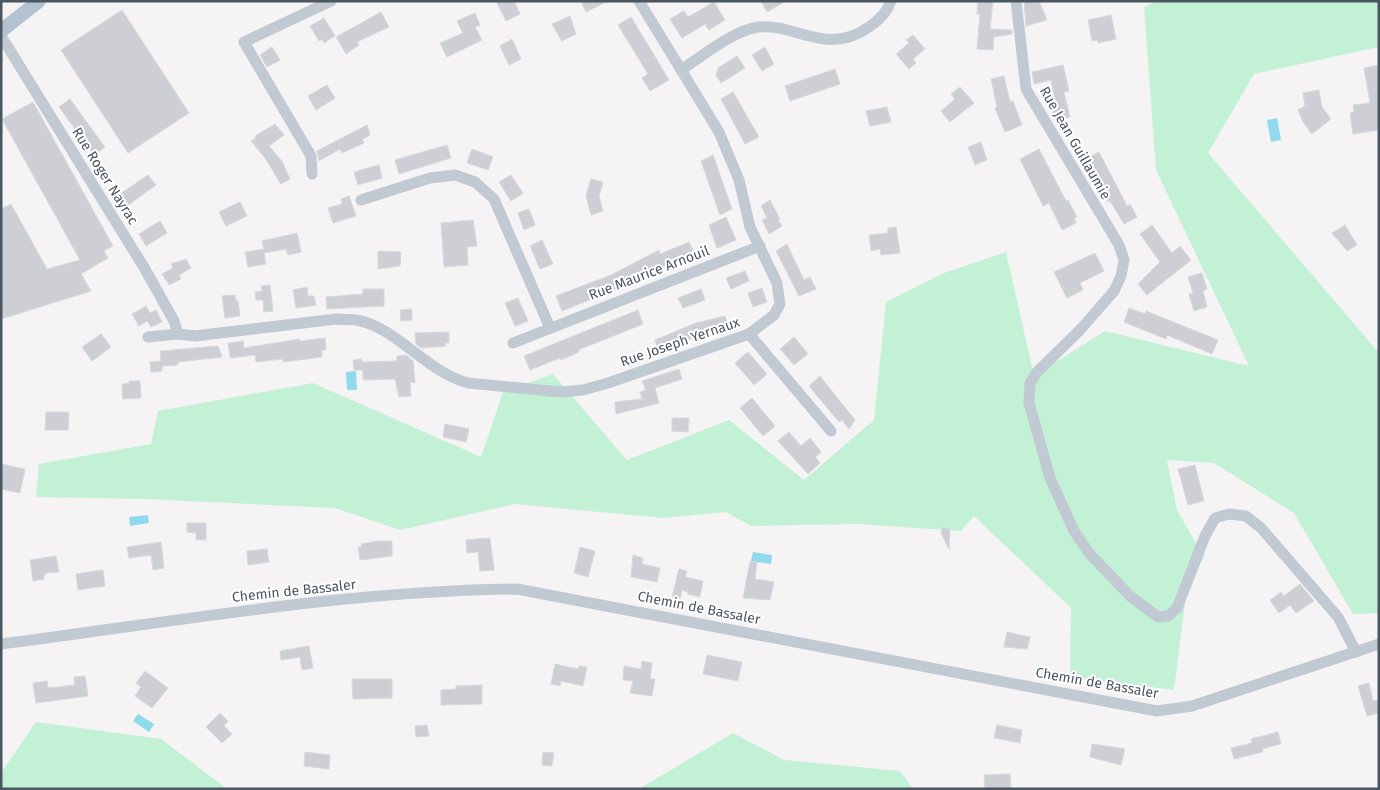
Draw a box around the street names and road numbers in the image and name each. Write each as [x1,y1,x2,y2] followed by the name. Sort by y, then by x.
[1036,83,1114,203] street label: Rue Jean Guillaumie
[68,124,142,228] street label: Rue Roger Nayrac
[586,242,712,304] street label: Rue Maurice Arnouil
[618,313,742,370] street label: Rue Joseph Yernaux
[231,576,357,606] street label: Chemin de Bassaler
[636,588,762,628] street label: Chemin de Bassaler
[1034,664,1160,702] street label: Chemin de Bassaler

